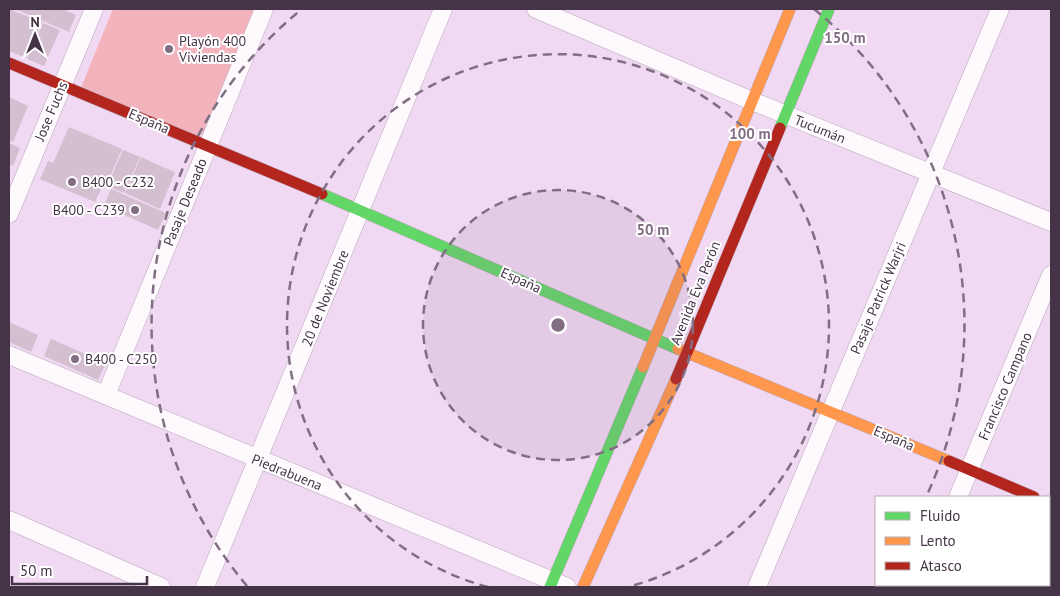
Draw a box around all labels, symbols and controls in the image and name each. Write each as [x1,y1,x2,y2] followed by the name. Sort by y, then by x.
[10,10,60,60] north arrow
[30,13,40,31] text: N
[824,28,866,47] text: 150 m
[178,32,246,66] place label: Playón 400 Viviendas
[163,43,175,55] marker: Playón 400 Viviendas
[30,78,72,144] street label: Jose Fuchs
[126,104,172,138] street label: España
[792,111,848,147] street label: Tucumán
[729,124,771,143] text: 100 m
[159,156,211,248] street label: Pasaje Deseado
[82,173,154,191] place label: B400 - C232
[66,176,78,188] marker: B400 - C232
[53,201,125,219] place label: B400 - C239
[129,204,141,216] marker: B400 - C239
[637,220,669,239] text: 50 m
[666,238,724,348] street label: Avenida Eva Perón
[846,239,910,357] street label: Pasaje Patrick Warjri
[297,247,353,349] street label: 20 de Noviembre
[498,263,544,297] street label: España
[549,316,567,334] centre of rings
[974,329,1036,443] street label: Francisco Campano
[85,350,158,368] place label: B400 - C250
[69,353,81,365] marker: B400 - C250
[871,421,917,455] street label: España
[249,450,325,494] street label: Piedrabuena
[875,496,1050,586] legend
[920,506,960,525] text: Fluido
[920,531,956,550] text: Lento
[12,554,148,586] scale bar
[920,556,962,575] text: Atasco
[20,561,53,580] text: 50 m

